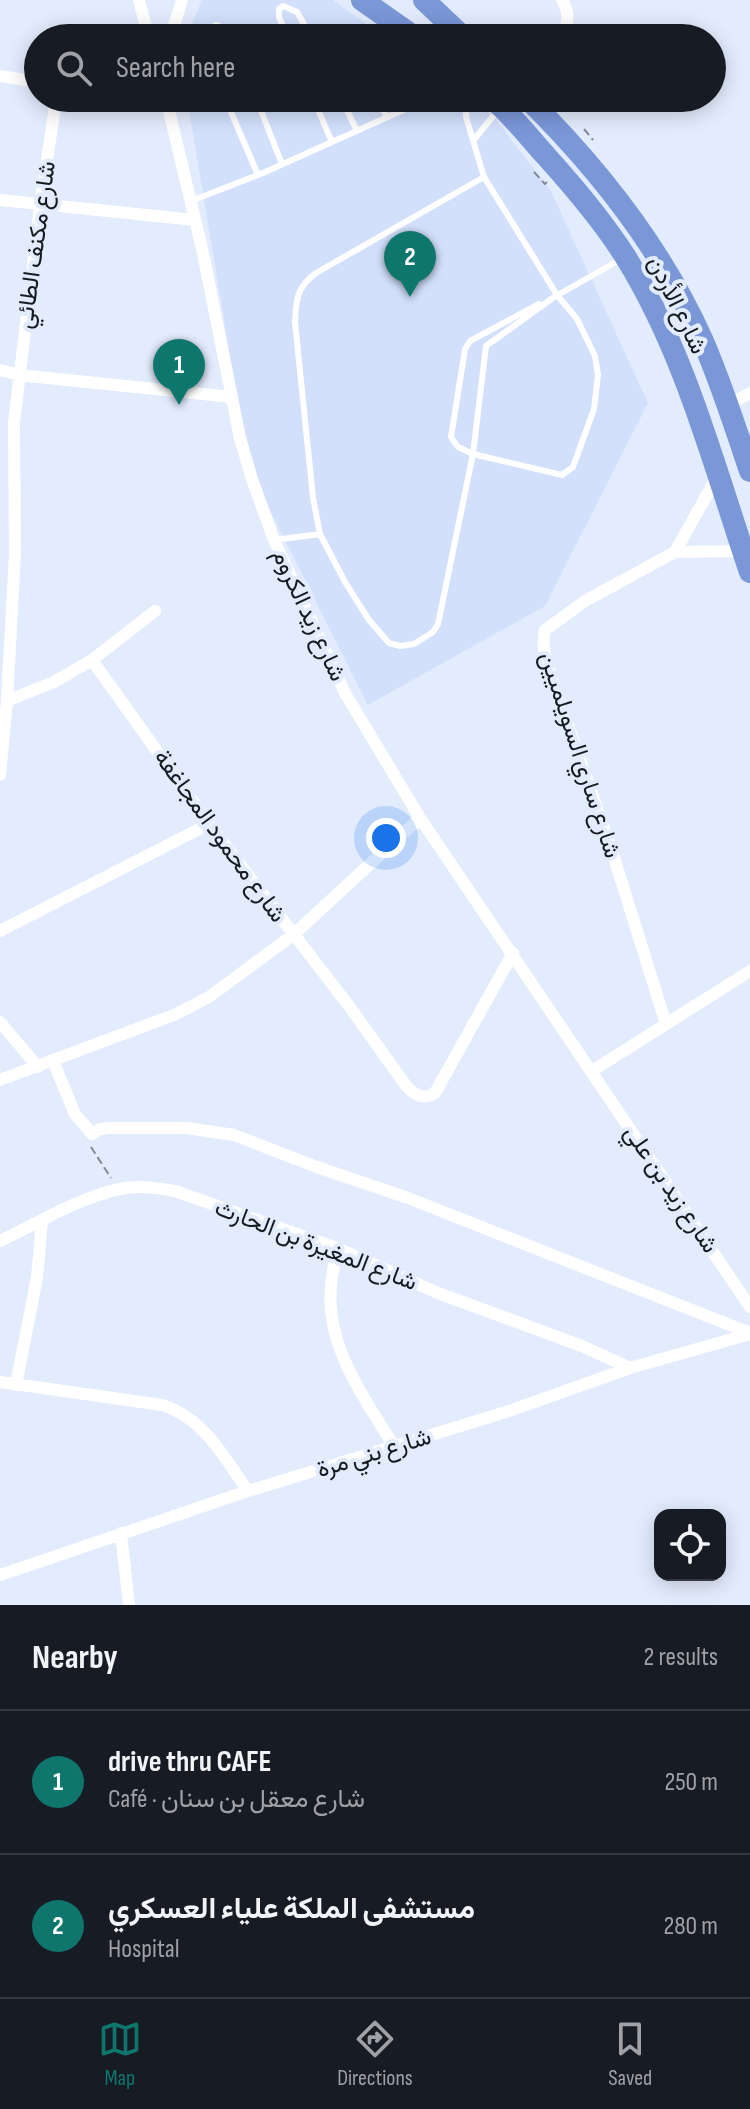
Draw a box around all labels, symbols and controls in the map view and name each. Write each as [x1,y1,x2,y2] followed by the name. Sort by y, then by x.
[24,24,726,112] search box
[52,46,96,90] icon: search
[116,50,235,86] text: Search here
[10,159,66,331] street label: شارع مكنف الطائي
[384,231,436,297] pin: 2
[640,251,713,359] street label: شارع الأردن
[153,339,205,405] pin: 1
[265,544,352,686] street label: شارع زيد الكروم
[529,648,627,863] street label: شارع ساري السويلميين
[147,744,292,929] street label: شارع محمود المجاغفة
[366,818,406,858] your location
[614,1119,724,1261] street label: شارع زيد بن علي
[210,1193,421,1298] street label: شارع المغيرة بن الحارث
[313,1422,436,1488] street label: شارع بني مرة
[654,1509,726,1581] map controls
[654,1509,726,1581] button: locate
[32,1637,118,1678] text: Nearby
[644,1642,718,1673] text: 2 results
[108,1744,272,1780] text: drive thru CAFE
[53,1767,63,1798] text: 1
[664,1767,718,1798] text: 250 m
[108,1784,365,1815] text: Café · شارع معقل بن سنان
[108,1891,475,1927] text: مستشفى الملكة علياء العسكري
[52,1911,64,1942] text: 2
[663,1911,718,1942] text: 280 m
[108,1934,180,1965] text: Hospital
[98,2017,142,2092] tab: Map
[337,2017,413,2092] tab: Directions
[608,2017,652,2092] tab: Saved

